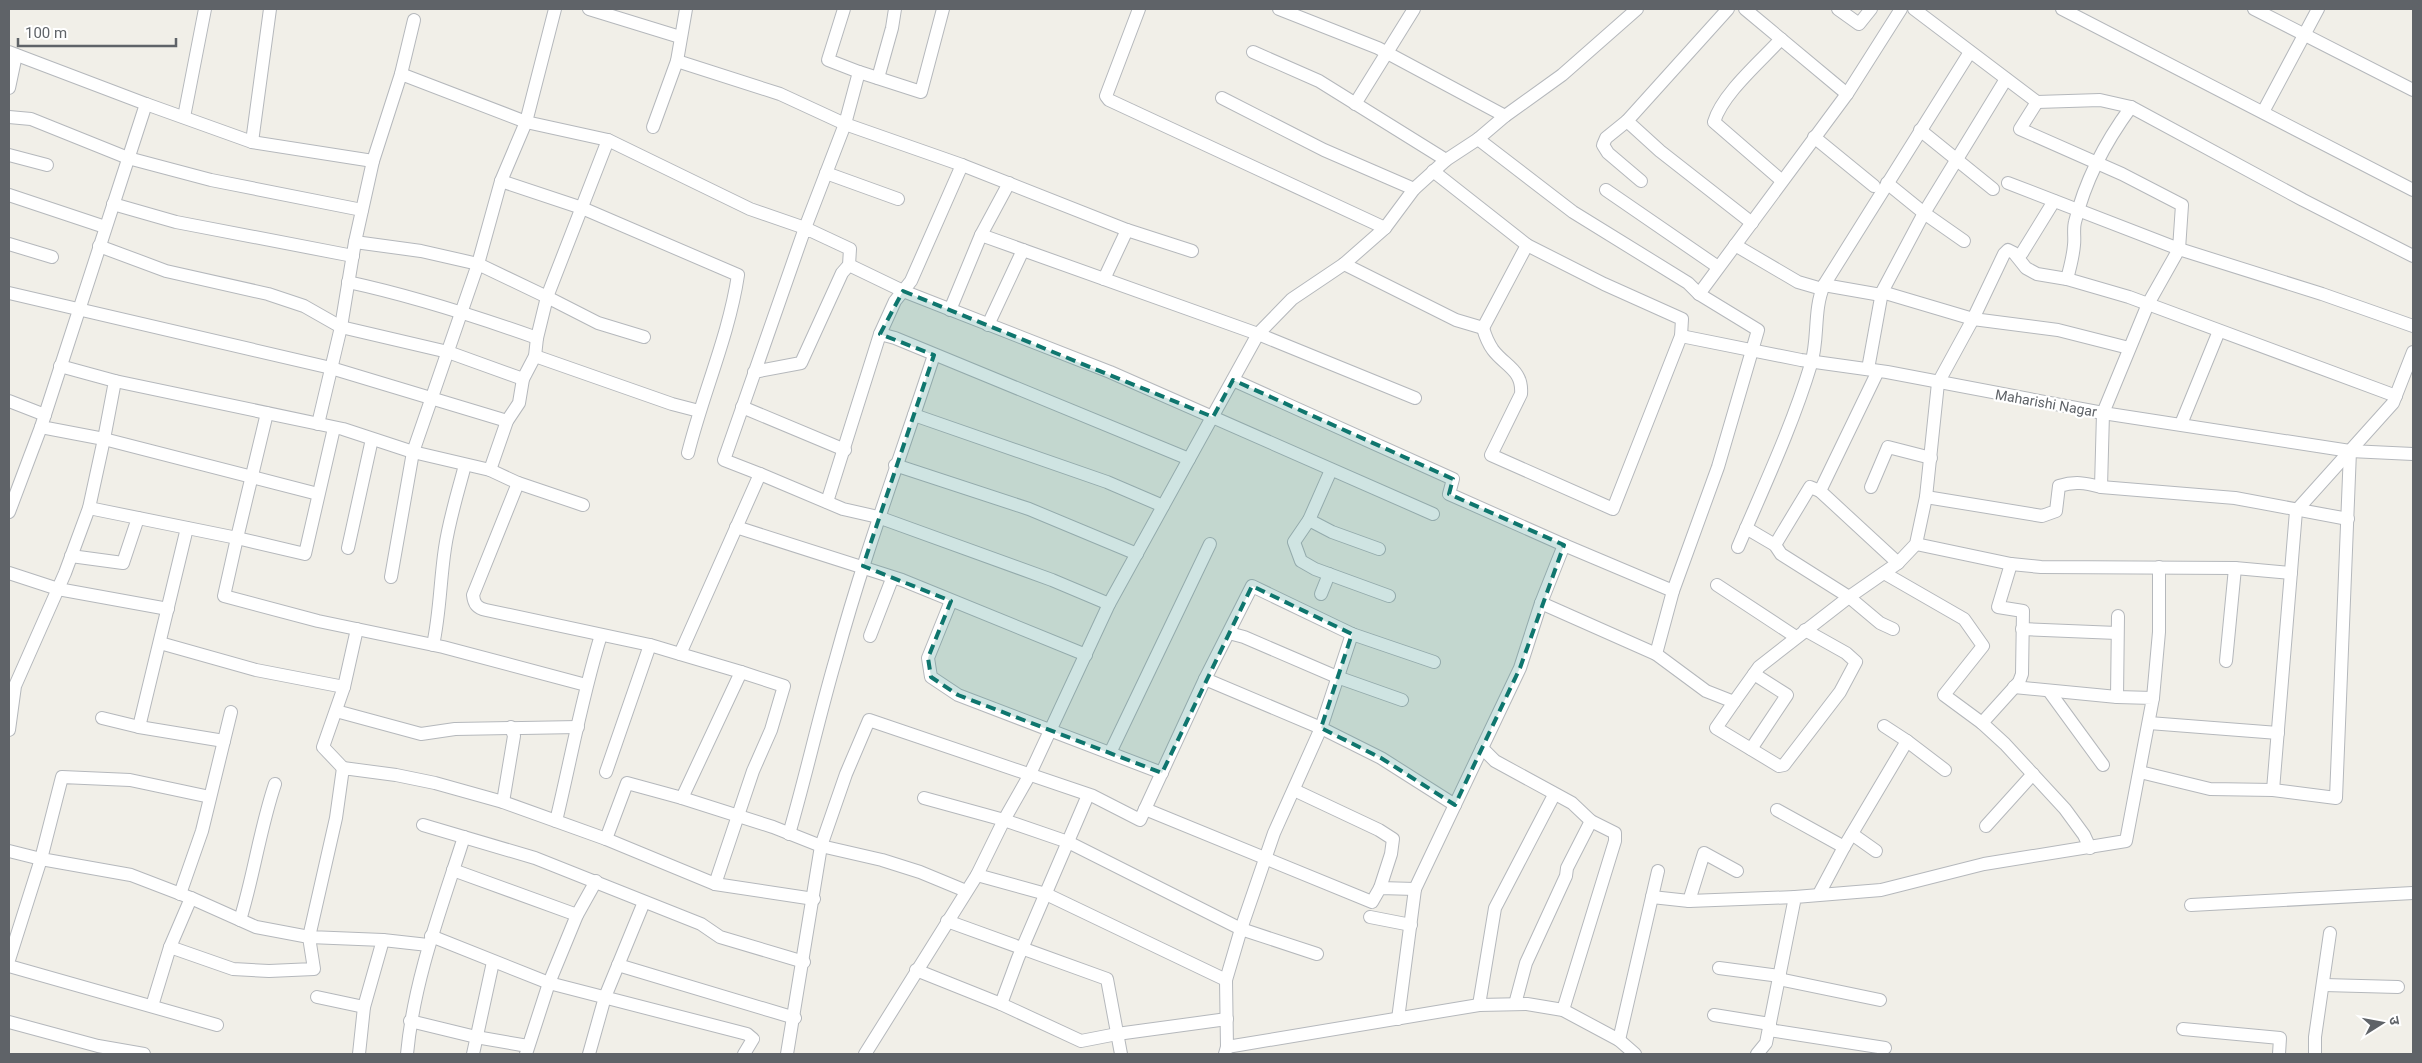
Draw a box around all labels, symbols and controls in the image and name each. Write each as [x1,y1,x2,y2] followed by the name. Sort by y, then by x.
[18,15,175,47] scale bar
[25,24,67,42] text: 100 m
[1994,386,2098,420] street label: Maharishi Nagar
[2357,998,2407,1048] north arrow
[2386,1015,2404,1027] text: उ

